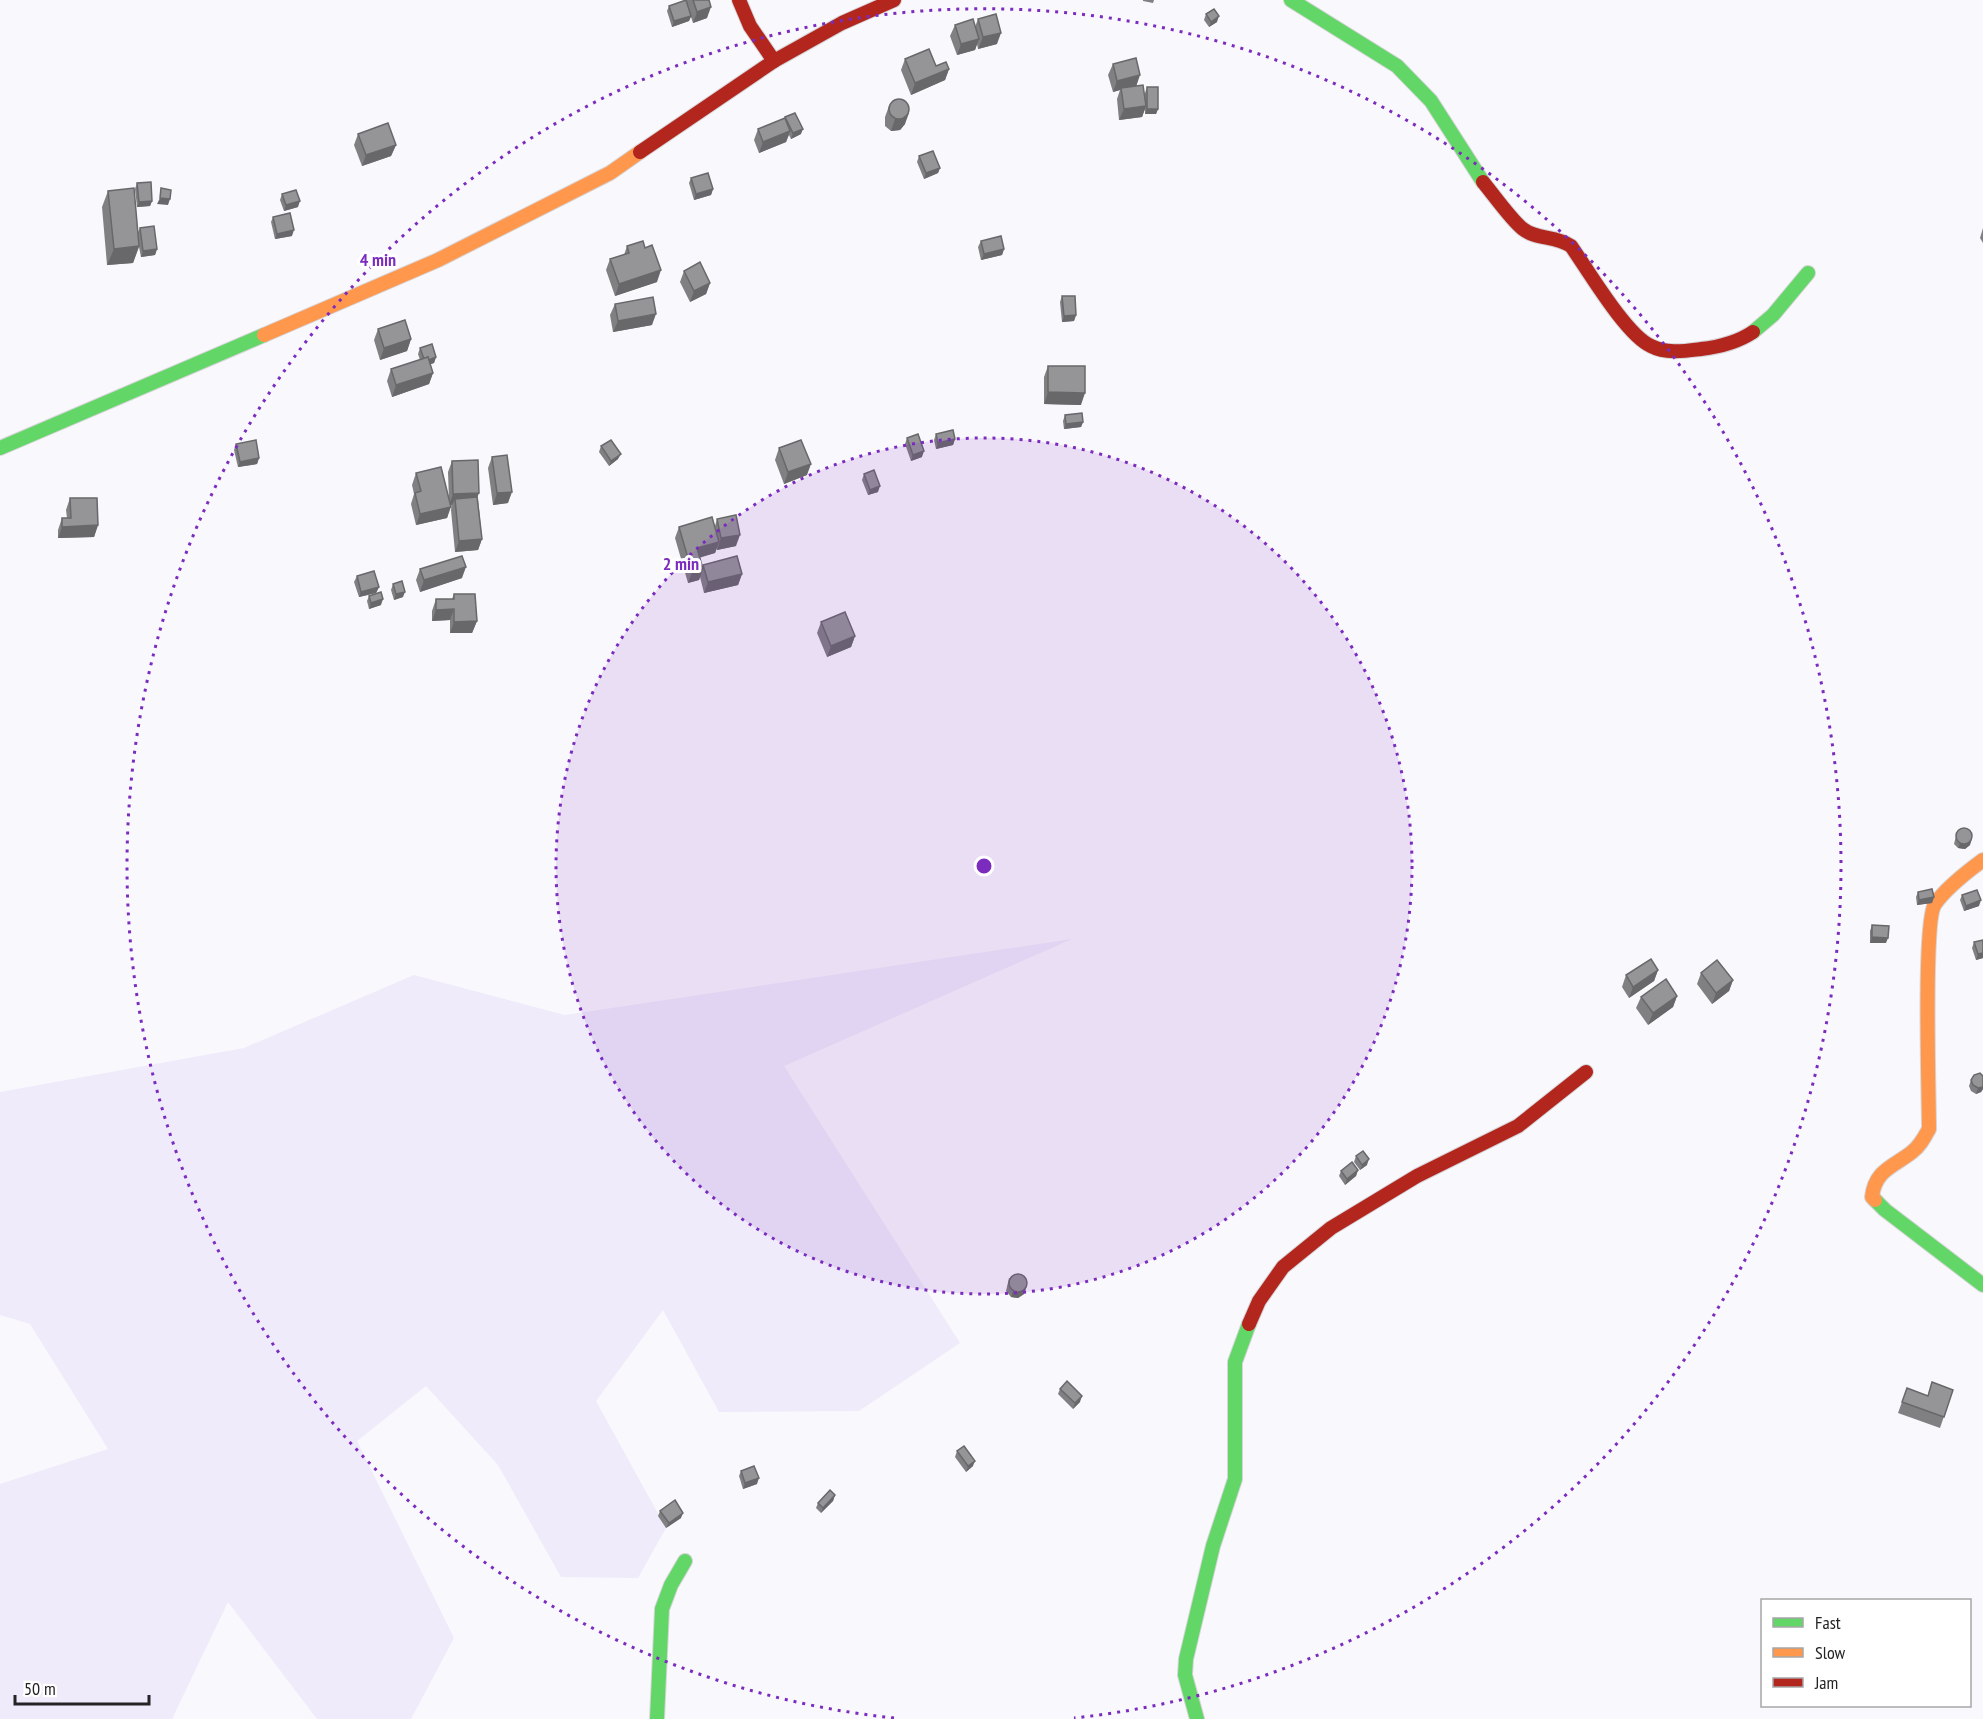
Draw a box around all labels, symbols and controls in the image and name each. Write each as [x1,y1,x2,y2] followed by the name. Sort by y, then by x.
[360,248,396,271] text: 4 min
[663,552,699,575] text: 2 min
[974,856,994,876] centre of rings
[1761,1599,1971,1707] legend
[1815,1611,1841,1634] text: Fast
[1815,1641,1846,1664] text: Slow
[15,1668,148,1706] scale bar
[1814,1671,1838,1694] text: Jam
[24,1677,56,1700] text: 50 m

